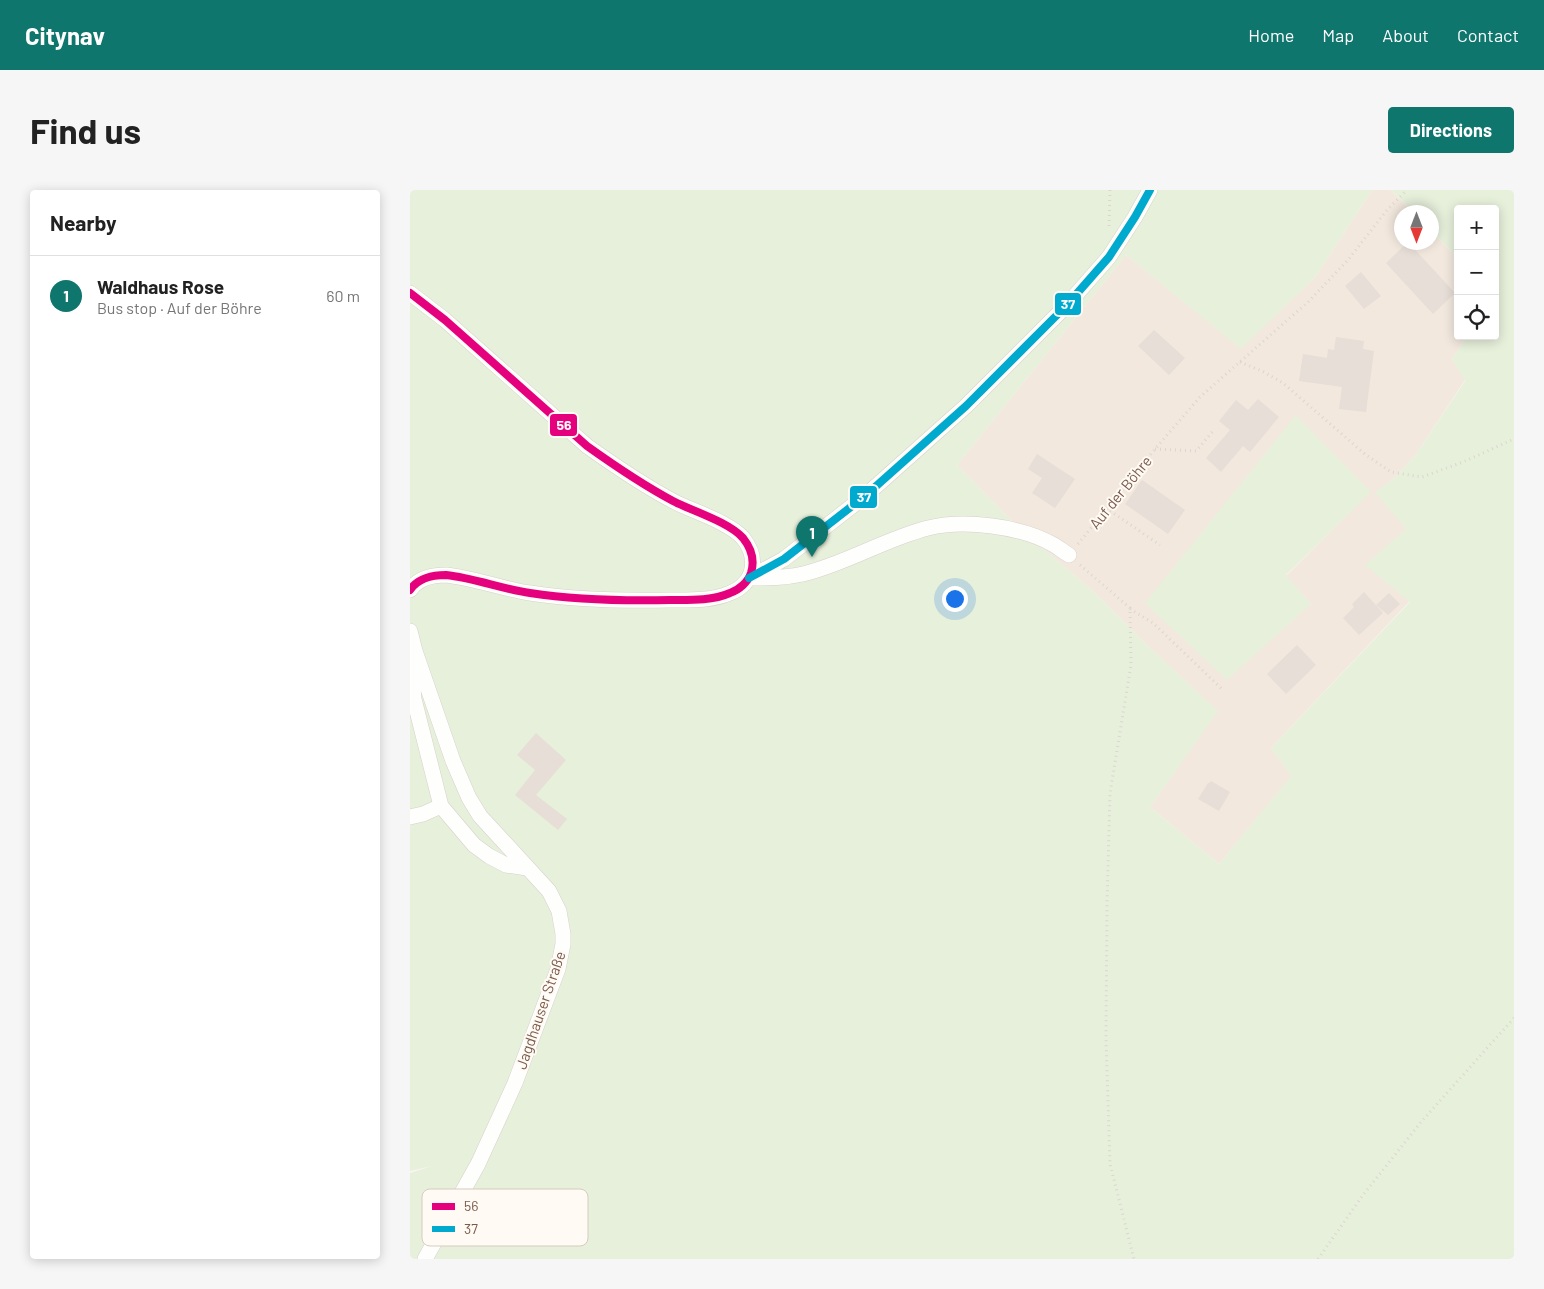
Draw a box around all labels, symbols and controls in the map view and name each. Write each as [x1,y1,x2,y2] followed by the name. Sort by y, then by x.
[25,21,105,50] text: Citynav
[1248,24,1294,46] text: Home
[1322,24,1354,46] text: Map
[1382,24,1429,46] text: About
[1457,24,1519,46] text: Contact
[1388,107,1514,153] button: Directions
[30,109,141,151] text: Find us
[1394,205,1439,250] north arrow
[1454,205,1499,340] map controls
[1454,205,1499,250] button: +
[50,210,116,235] text: Nearby
[1454,250,1499,295] button: −
[97,275,224,298] text: Waldhaus Rose
[63,286,69,305] text: 1
[326,286,360,305] text: 60 m
[1054,292,1082,316] line badge: 37
[1061,295,1075,312] text: 37
[1454,295,1499,340] button: locate
[97,298,262,317] text: Bus stop · Auf der Böhre
[549,413,578,437] line badge: 56
[556,416,572,433] text: 56
[1085,452,1155,532] street label: Auf der Böhre
[849,485,878,509] line badge: 37
[857,488,871,505] text: 37
[796,516,828,557] pin: 1
[942,586,968,612] your location
[511,949,569,1071] street label: Jagdhauser Straße
[422,1189,588,1246] legend
[464,1197,478,1214] text: 56
[464,1220,478,1237] text: 37

